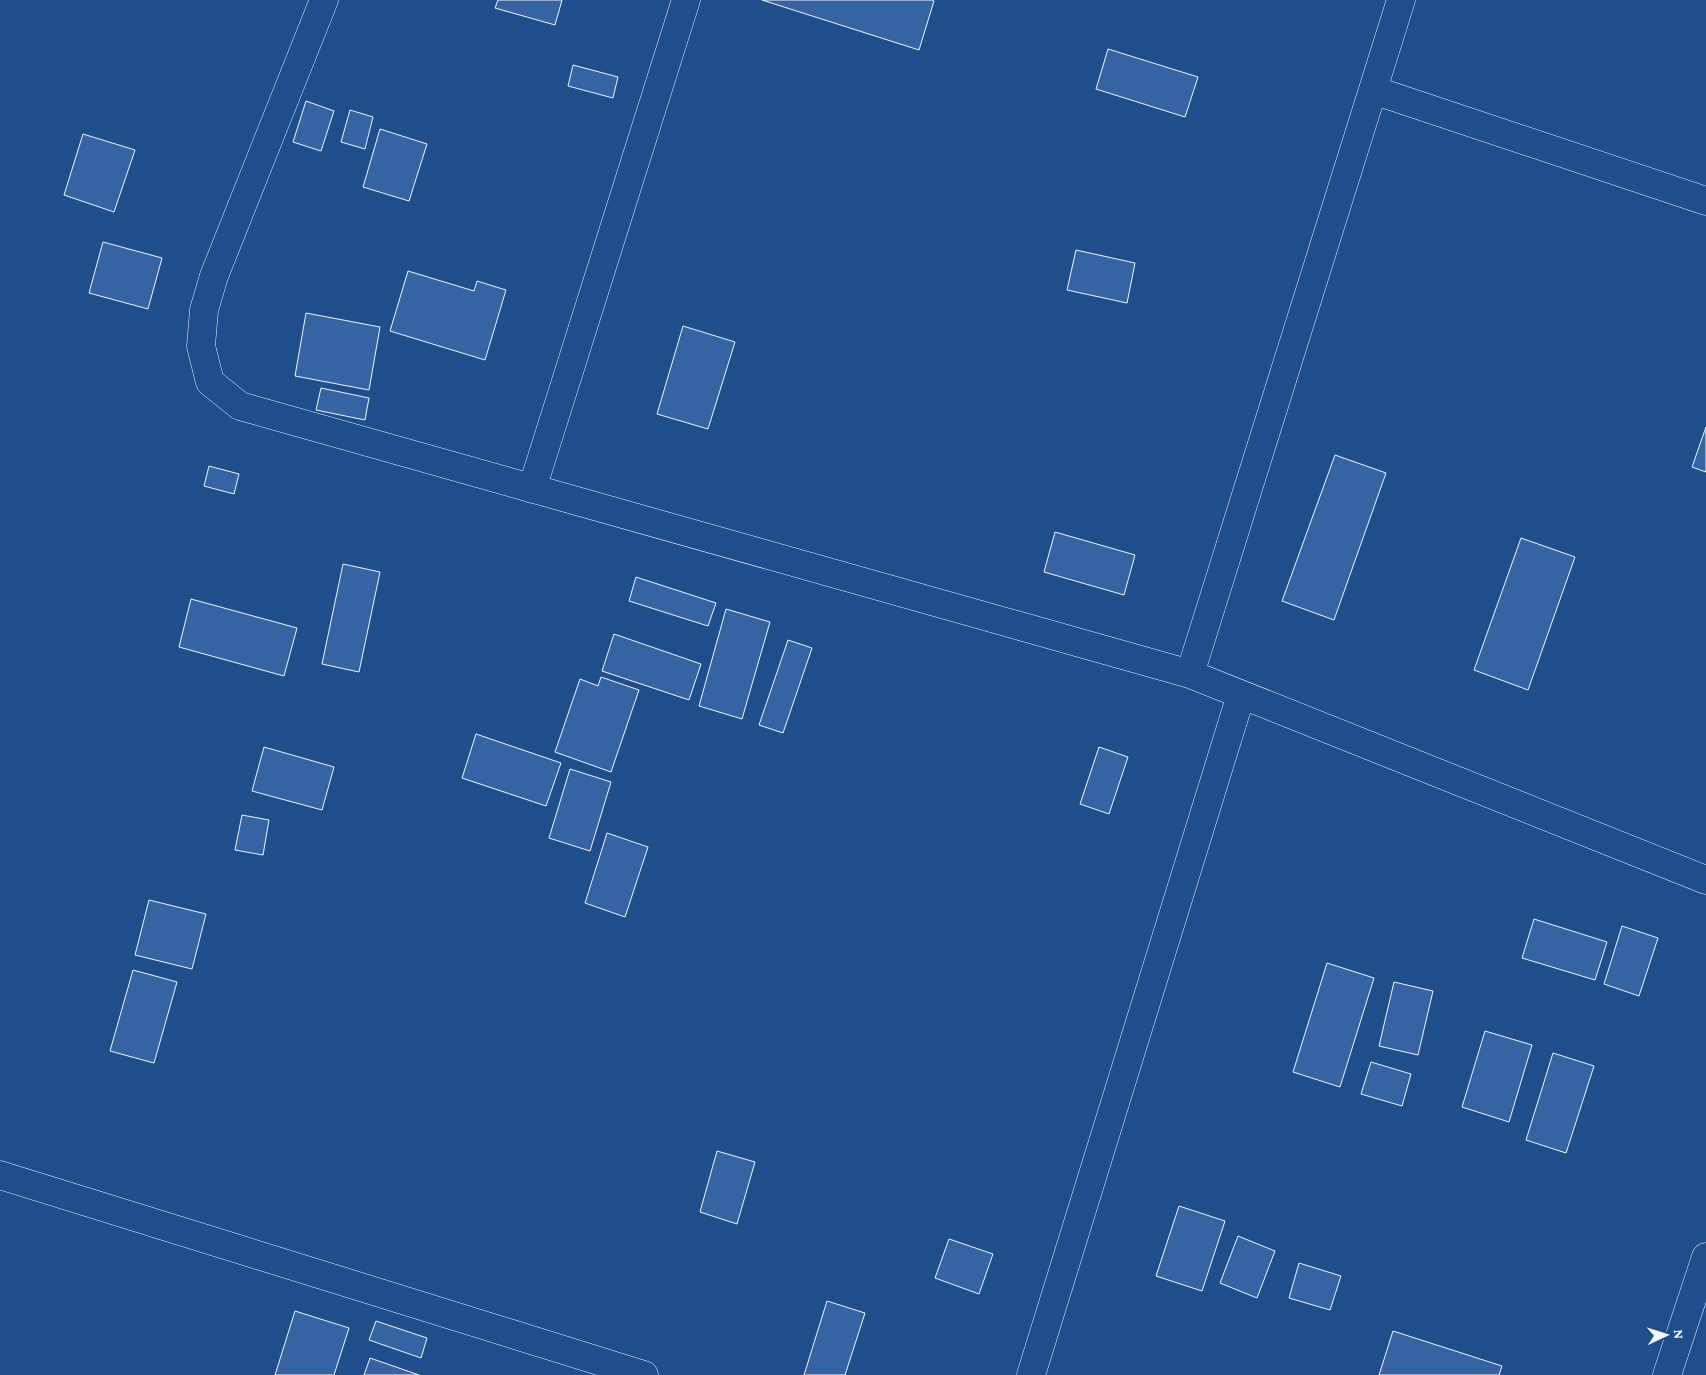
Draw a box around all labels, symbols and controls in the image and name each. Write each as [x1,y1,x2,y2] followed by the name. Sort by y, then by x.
[1641,1310,1691,1360] north arrow
[1671,1329,1687,1340] text: N

